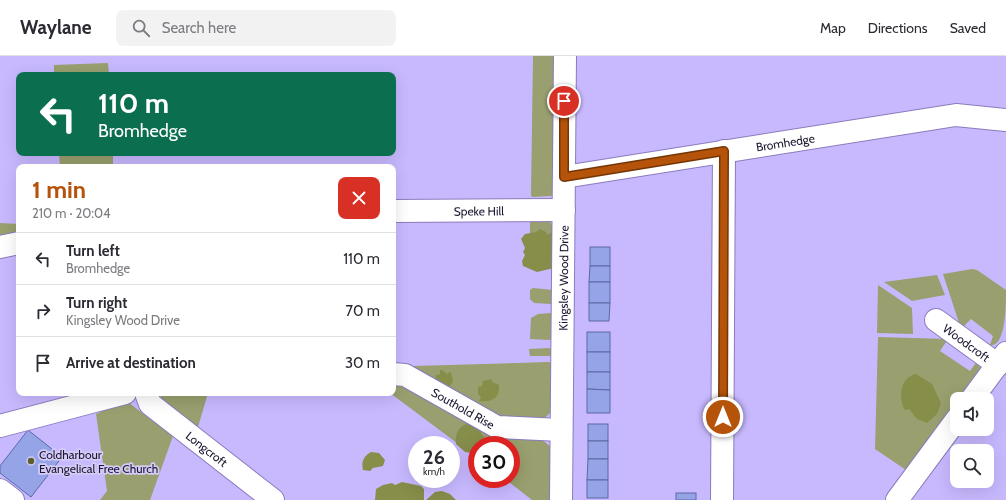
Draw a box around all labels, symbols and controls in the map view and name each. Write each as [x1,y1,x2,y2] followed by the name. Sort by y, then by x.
[116,10,396,46] search box
[20,16,92,39] text: Waylane
[130,17,152,39] icon: search
[162,19,236,37] text: Search here
[820,19,846,37] text: Map
[868,19,928,37] text: Directions
[950,19,986,37] text: Saved
[547,84,581,118] pin
[98,86,169,120] text: 110 m
[32,88,84,140] icon: left
[553,90,575,112] icon: arrive
[98,120,187,142] text: Bromhedge
[755,130,816,154] street label: Bromhedge
[32,175,86,204] text: 1 min
[338,177,380,219] button: close
[454,203,504,218] street label: Speke Hill
[32,205,111,221] text: 210 m · 20:04
[555,225,571,331] street label: Kingsley Wood Drive
[66,242,120,260] text: Turn left
[32,248,54,270] icon: left
[343,250,380,268] text: 110 m
[66,260,130,276] text: Bromhedge
[66,294,127,312] text: Turn right
[32,300,54,322] icon: right
[346,302,380,320] text: 70 m
[66,312,180,328] text: Kingsley Wood Drive
[940,320,993,364] street label: Woodcroft
[32,352,54,374] icon: arrive
[66,354,196,372] text: Arrive at destination
[345,354,380,372] text: 30 m
[429,384,497,432] street label: Southold Rise
[950,392,994,488] map controls
[950,392,994,436] button: sound
[702,396,744,438] position arrow
[183,428,231,469] street label: Longcroft
[468,436,520,488] speed limit sign: 30
[950,444,994,488] button: search
[423,445,445,469] text: 26
[39,447,158,476] place label: Coldharbour Evangelical Free Church
[26,456,36,466] marker: Coldharbour Evangelical Free Church
[423,465,445,478] text: km/h

